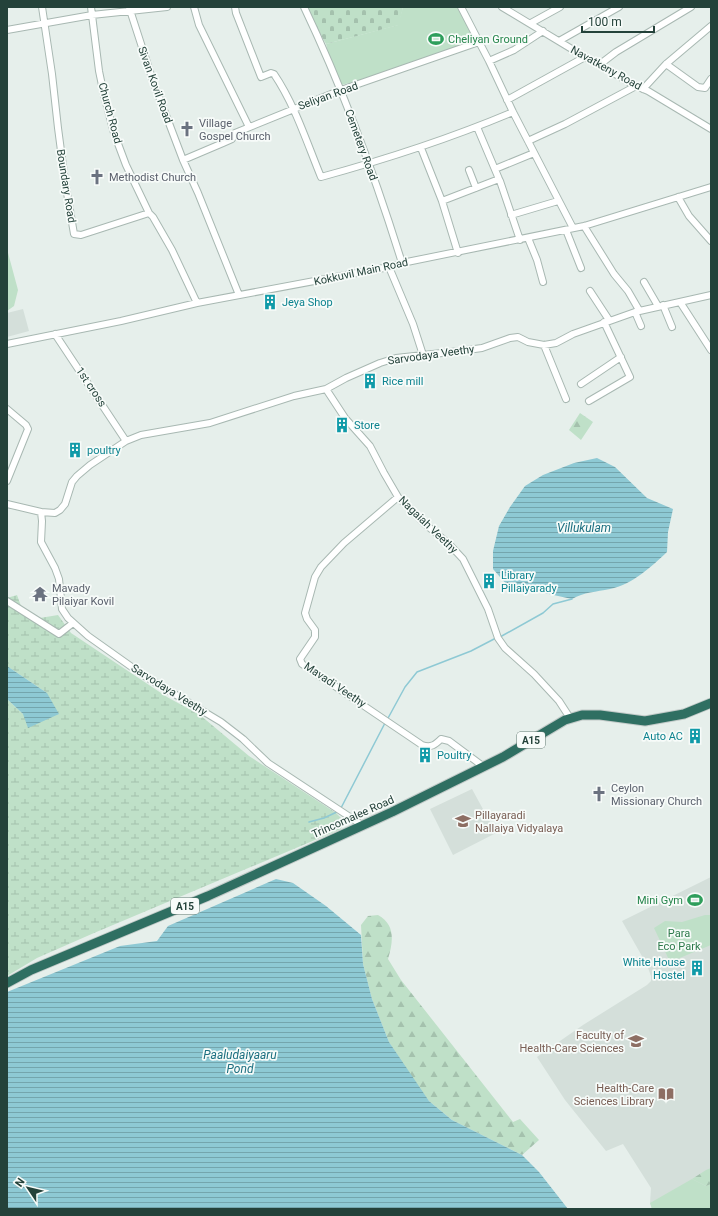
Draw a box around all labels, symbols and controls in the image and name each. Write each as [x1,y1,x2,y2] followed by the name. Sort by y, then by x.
[582,8,654,34] scale bar
[588,15,622,29] text: 100 m
[427,30,445,48] sports icon: Cheliyan Ground
[448,33,528,46] place label: Cheliyan Ground
[568,43,644,93] street label: Navatkeny Road
[135,45,175,125] street label: Sivan Kovil Road
[296,79,360,113] street label: Seliyan Road
[96,81,124,145] street label: Church Road
[342,108,380,182] street label: Cemetery Road
[199,117,271,143] place label: Village Gospel Church
[178,120,196,138] church icon: Village Gospel Church
[54,148,78,224] street label: Boundary Road
[88,168,106,186] church icon: Methodist Church
[109,171,196,184] place label: Methodist Church
[313,256,409,288] street label: Kokkuvil Main Road
[261,293,279,311] building icon: Jeya Shop
[282,296,333,309] place label: Jeya Shop
[387,342,476,367] street label: Sarvodaya Veethy
[73,365,109,410] street label: 1st cross
[361,372,379,390] building icon: Rice mill
[382,375,423,388] place label: Rice mill
[333,416,351,434] building icon: Store
[354,419,380,432] place label: Store
[66,441,84,459] building icon: poultry
[87,444,122,457] place label: poultry
[396,494,461,557] street label: Nagaiah Veethy
[557,521,611,535] water label: Villukulam
[501,569,557,595] place label: Library Pillaiyarady
[480,572,498,590] building icon: Library Pillaiyarady
[52,582,114,608] place label: Mavady Pilaiyar Kovil
[31,585,49,603] temple icon: Mavady Pilaiyar Kovil
[302,660,369,711] street label: Mavadi Veethy
[129,661,210,719] street label: Sarvodaya Veethy
[686,727,704,745] building icon: Auto AC
[643,730,683,743] place label: Auto AC
[517,732,545,748] road number: A15
[416,746,434,764] building icon: Poultry
[437,749,472,762] place label: Poultry
[611,782,702,808] place label: Ceylon Missionary Church
[590,785,608,803] church icon: Ceylon Missionary Church
[310,793,396,841] street label: Trincomalee Road
[475,809,563,835] place label: Pillayaradi Nallaiya Vidyalaya
[454,812,472,830] school or university icon: Pillayaradi Nallaiya Vidyalaya
[686,891,704,909] sports icon: Mini Gym
[637,894,683,907] place label: Mini Gym
[171,898,199,914] road number: A15
[657,927,701,953] park label: Para Eco Park
[623,956,685,982] place label: White House Hostel
[688,959,706,977] building icon: White House Hostel
[519,1029,624,1055] place label: Faculty of Health-Care Sciences
[627,1032,645,1050] school or university icon: Faculty of Health-Care Sciences
[203,1048,277,1076] water label: Paaludaiyaaru Pond
[574,1082,655,1108] place label: Health-Care Sciences Library
[657,1085,675,1103] library icon: Health-Care Sciences Library
[8,1168,48,1208] north arrow
[13,1175,28,1189] text: N

